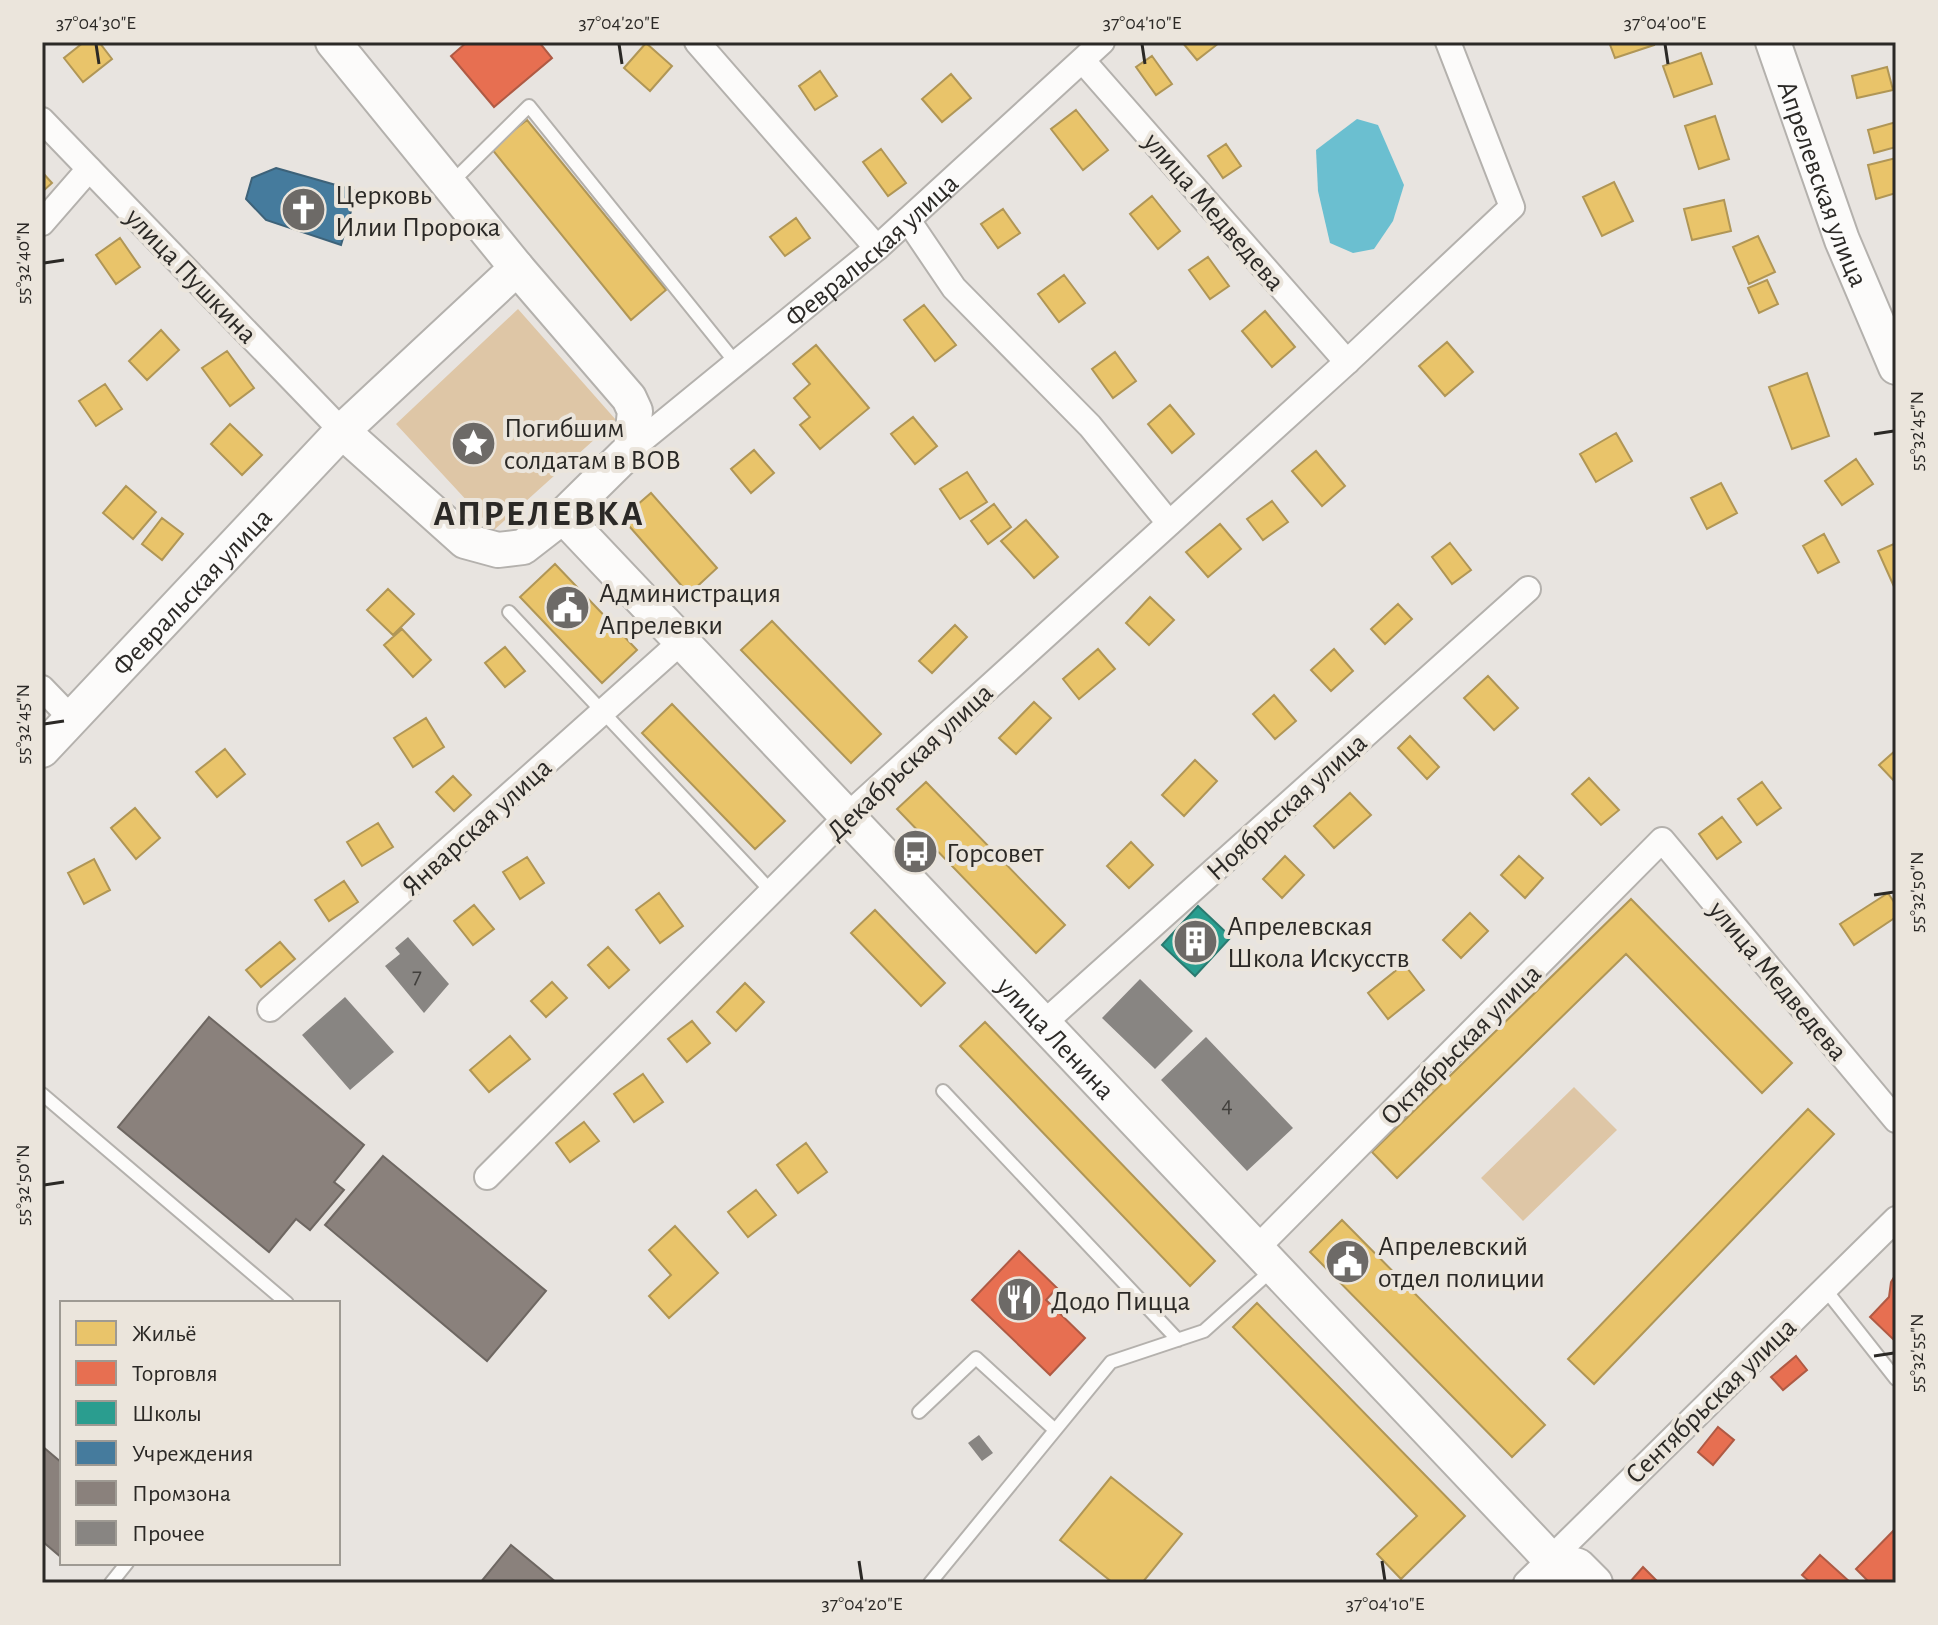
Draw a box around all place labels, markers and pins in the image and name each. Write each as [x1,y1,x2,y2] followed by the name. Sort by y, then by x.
[335,182,501,242] place label: Церковь Илии Пророка
[280,186,328,234] church icon: Церковь Илии Пророка
[504,415,681,475] place label: Погибшим солдатам в ВОВ
[449,419,497,467] place icon: Погибшим солдатам в ВОВ
[599,580,781,640] place label: Администрация Апрелевки
[544,584,592,632] public building icon: Администрация Апрелевки
[891,828,939,876] bus stop icon: Горсовет
[946,840,1045,868] place label: Горсовет
[1227,913,1409,973] place label: Апрелевская Школа Искусств
[1172,917,1220,965] building icon: Апрелевская Школа Искусств
[1378,1233,1545,1293] place label: Апрелевский отдел полиции
[1323,1237,1371,1285] public building icon: Апрелевский отдел полиции
[996,1276,1044,1324] restaurant icon: Додо Пицца
[1051,1288,1191,1316] place label: Додо Пицца

